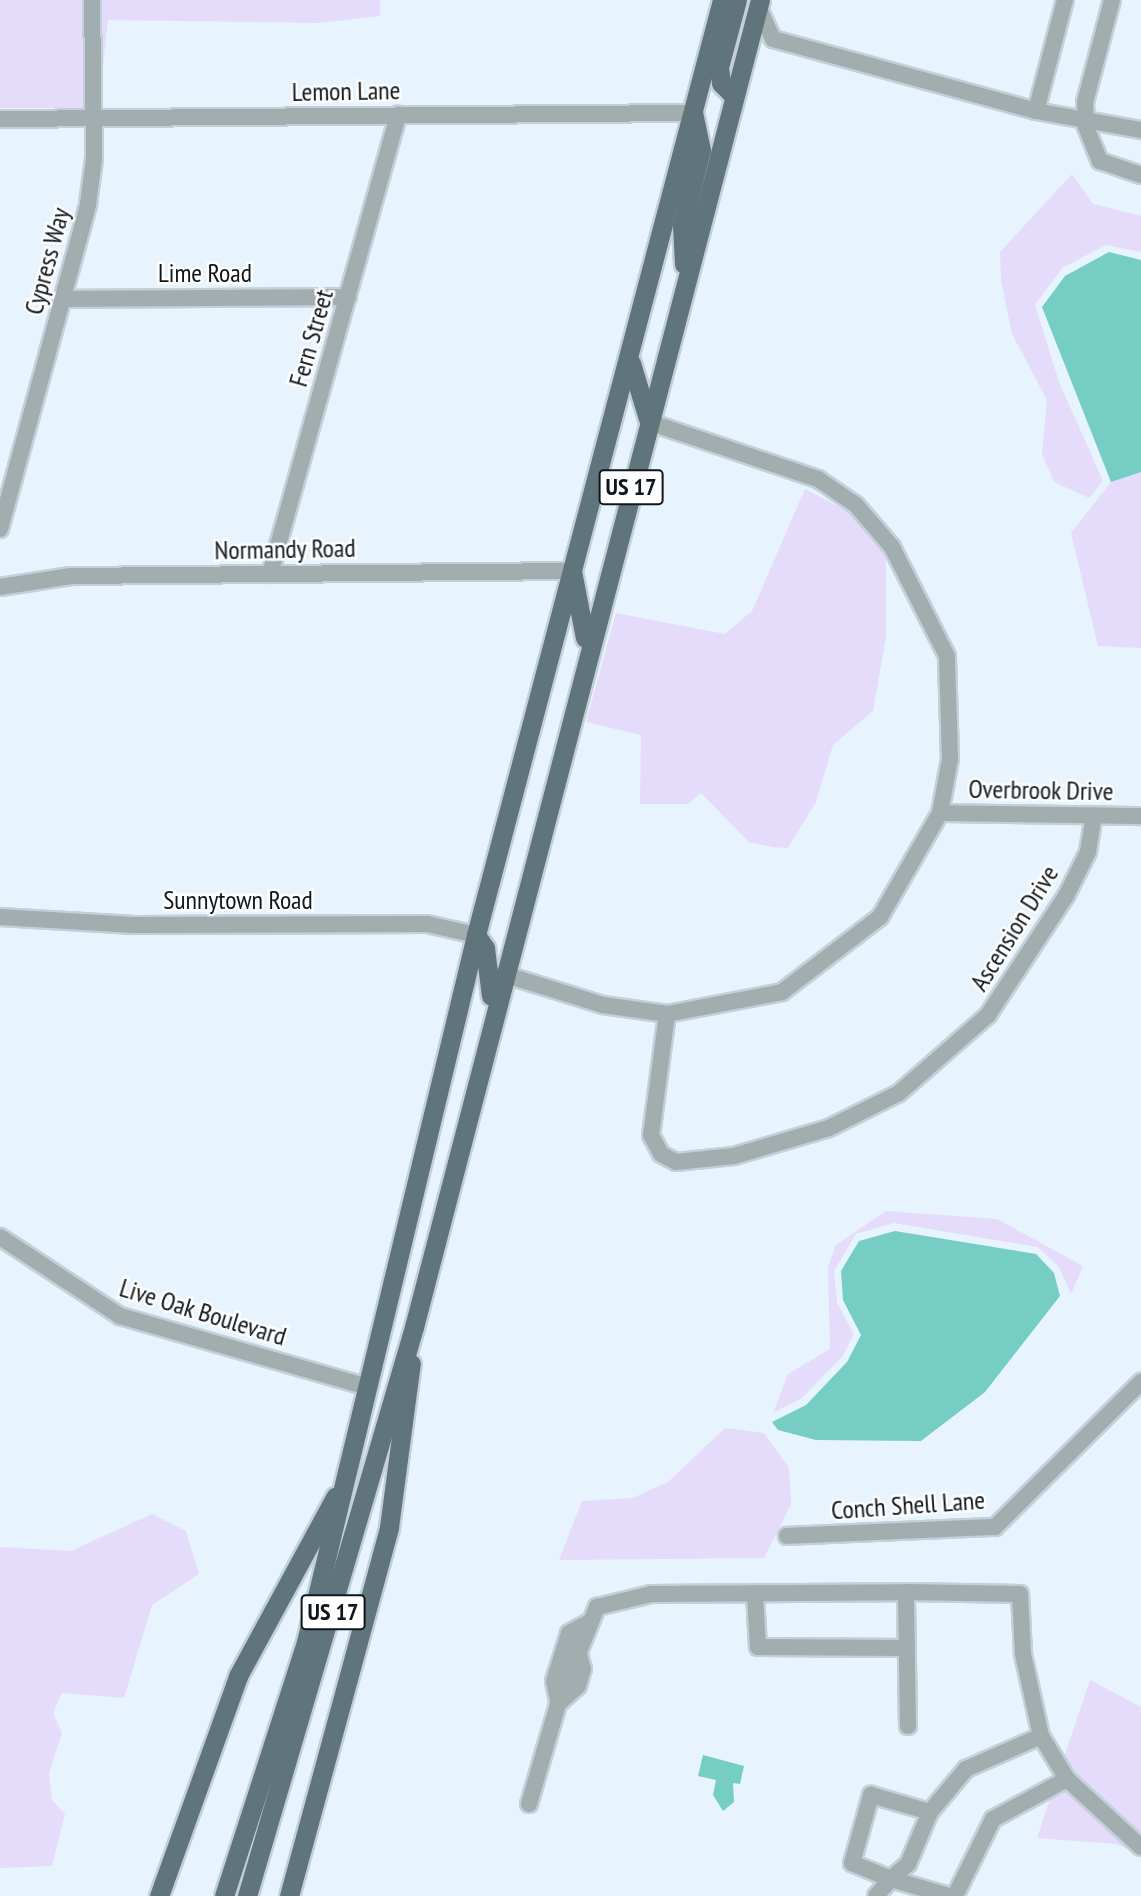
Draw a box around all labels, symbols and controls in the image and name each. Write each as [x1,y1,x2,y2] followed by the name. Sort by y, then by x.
[292,74,400,108] street label: Lemon Lane
[18,204,76,318] street label: Cypress Way
[158,257,252,289] street label: Lime Road
[282,286,340,390] street label: Fern Street
[598,466,664,508] road number: US 17
[214,532,356,566] street label: Normandy Road
[968,773,1114,807] street label: Overbrook Drive
[963,860,1065,996] street label: Ascension Drive
[163,884,313,916] street label: Sunnytown Road
[116,1272,290,1352] street label: Live Oak Boulevard
[830,1484,986,1526] street label: Conch Shell Lane
[300,1592,366,1632] road number: US 17

